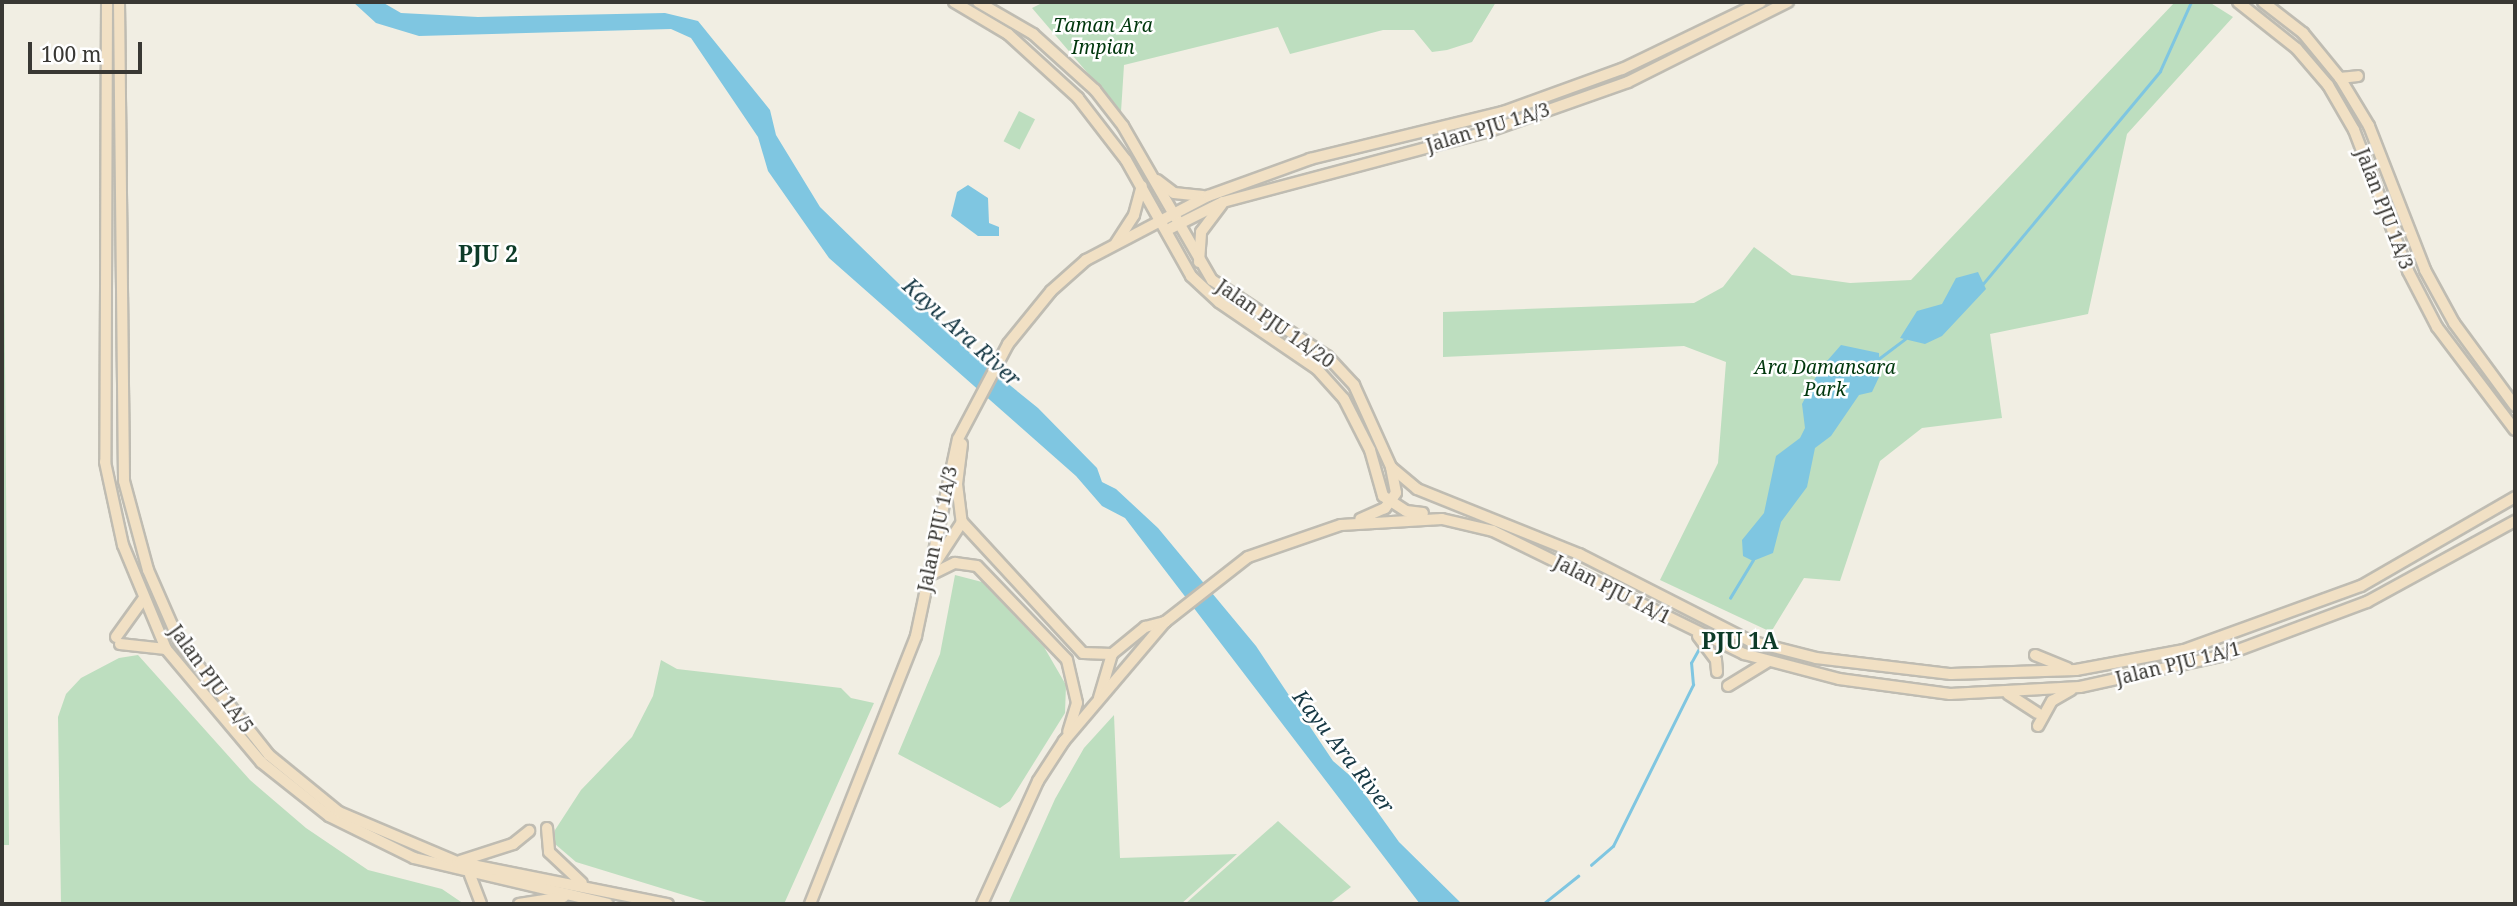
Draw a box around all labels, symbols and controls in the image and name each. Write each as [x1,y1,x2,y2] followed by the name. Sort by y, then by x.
[1053,15,1153,59] park label: Taman Ara Impian
[32,28,145,72] scale bar
[41,40,102,68] text: 100 m
[1423,98,1553,158] street label: Jalan PJU 1A/3
[2350,145,2418,273] street label: Jalan PJU 1A/3
[458,239,518,267] district label: PJU 2
[898,273,1026,391] water label: Kayu Ara River
[1212,275,1338,373] street label: Jalan PJU 1A/20
[1754,357,1896,401] park label: Ara Damansara Park
[914,464,962,594] street label: Jalan PJU 1A/3
[1550,551,1674,629] street label: Jalan PJU 1A/1
[164,620,258,738] street label: Jalan PJU 1A/5
[1701,626,1779,654] district label: PJU 1A
[2113,637,2243,691] street label: Jalan PJU 1A/1
[1288,684,1400,818] water label: Kayu Ara River

